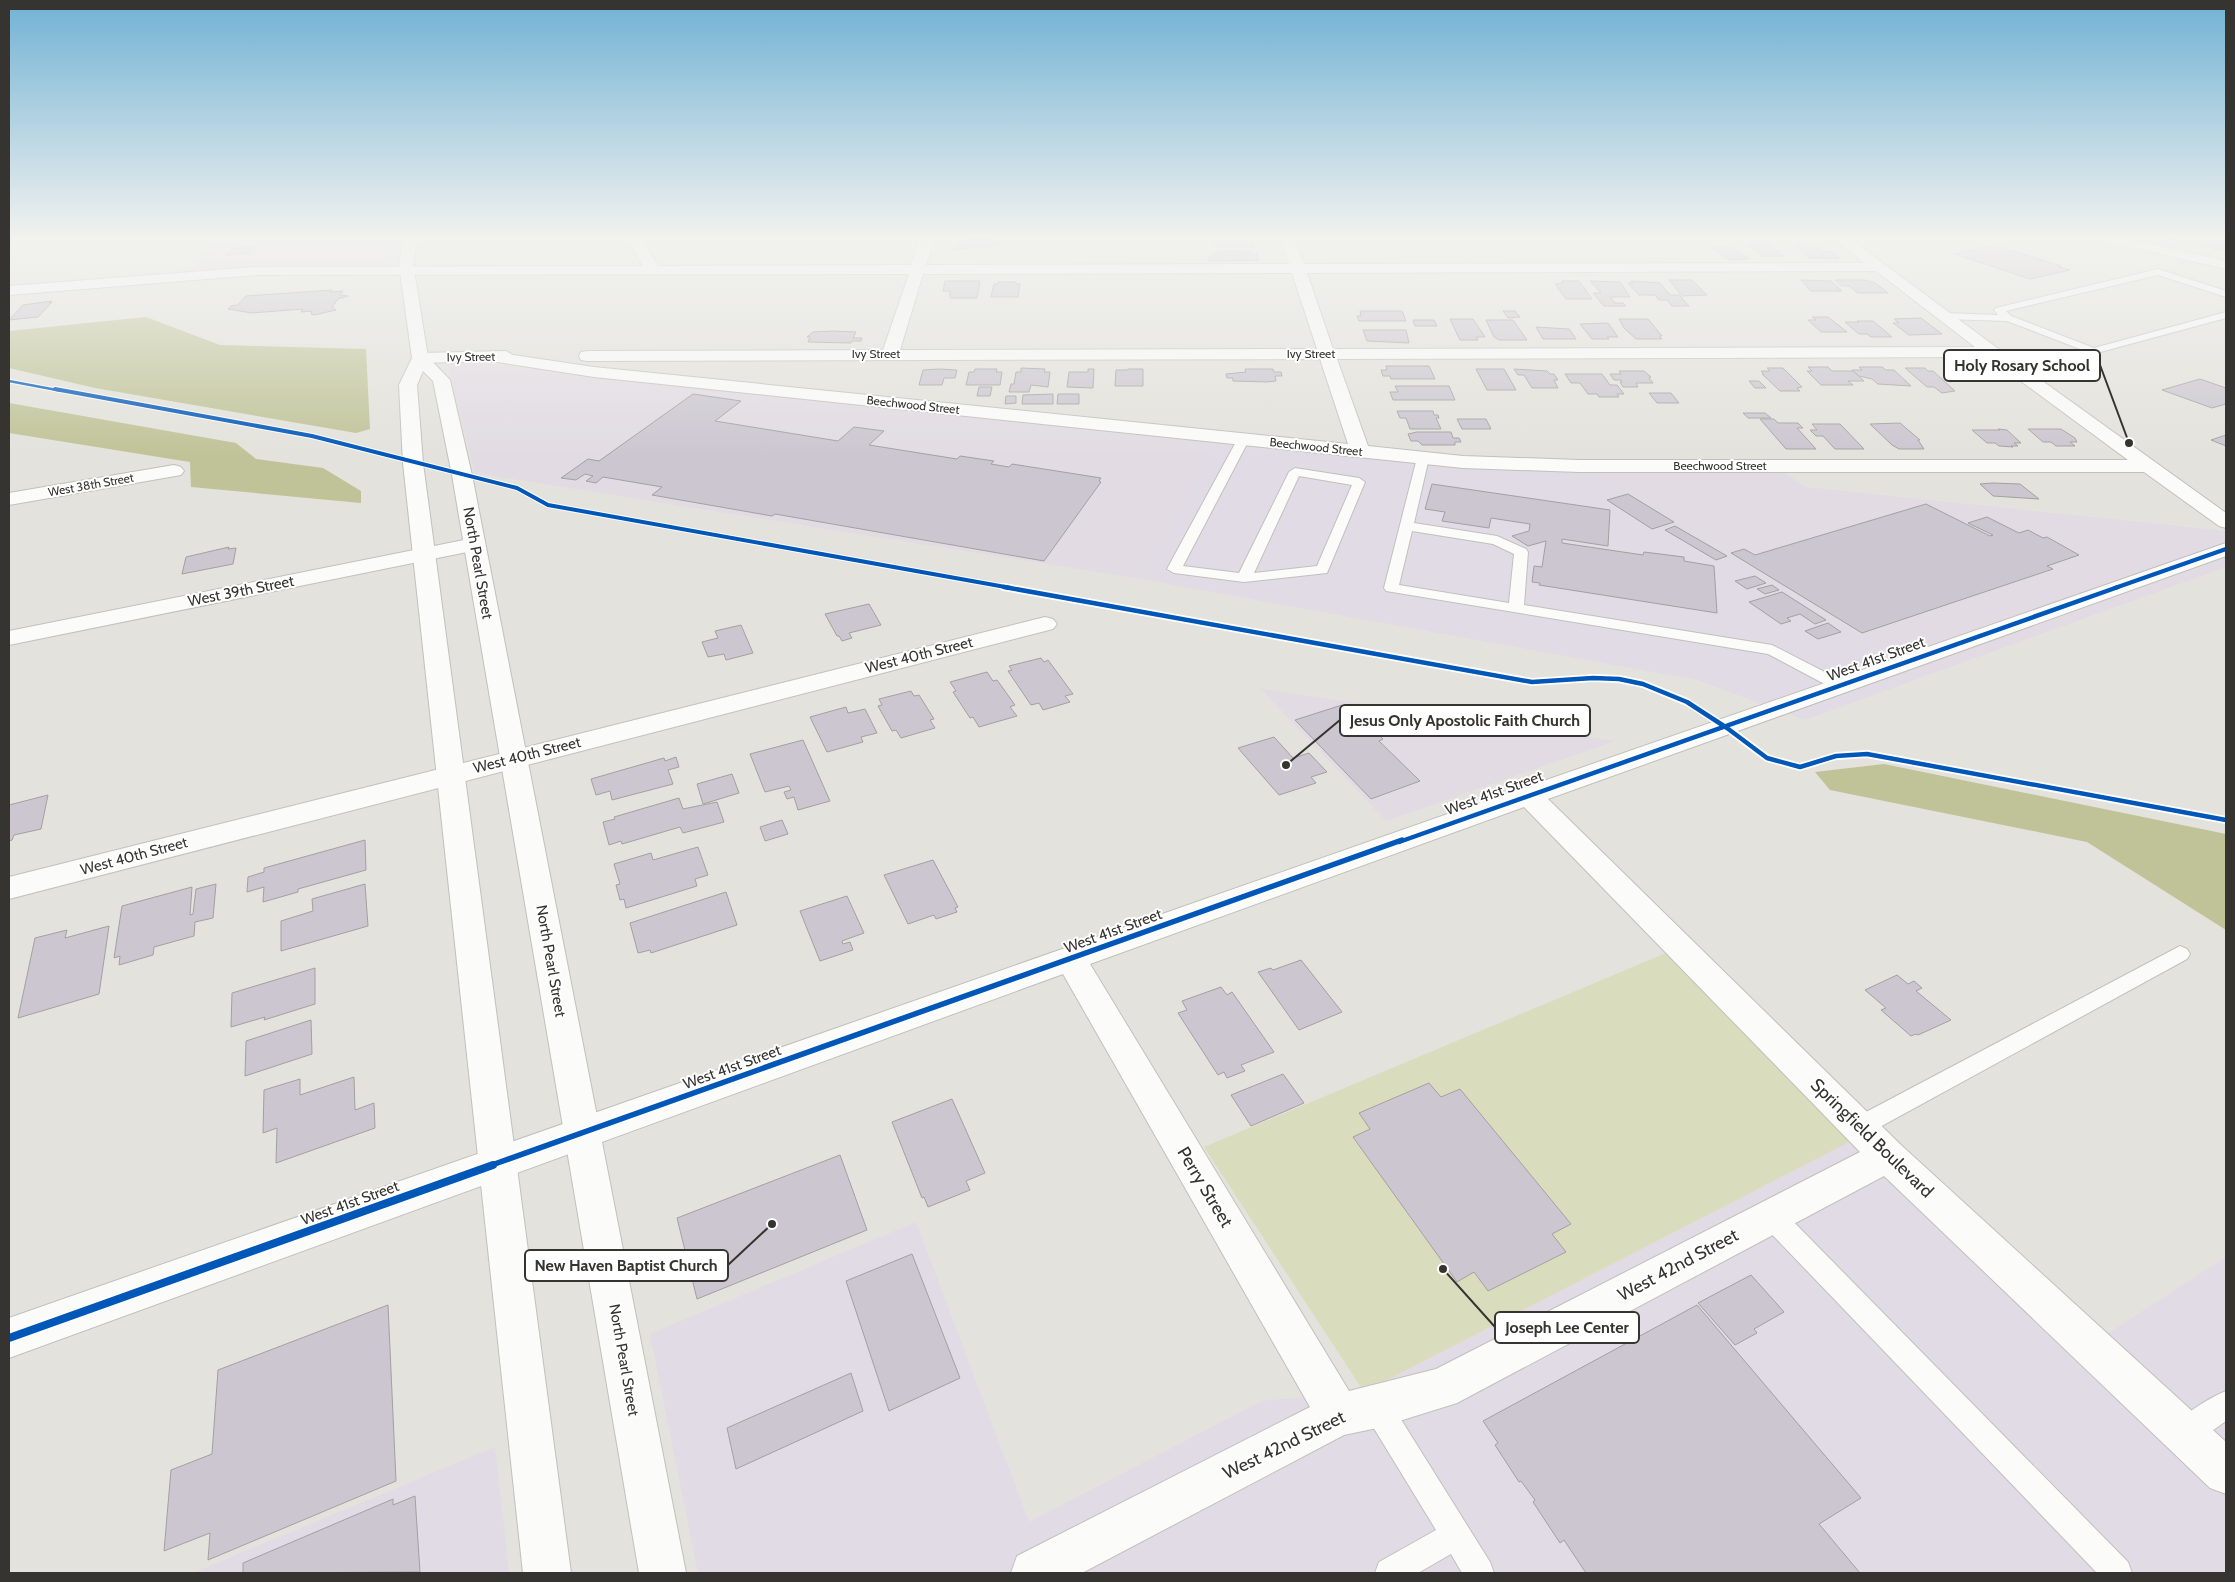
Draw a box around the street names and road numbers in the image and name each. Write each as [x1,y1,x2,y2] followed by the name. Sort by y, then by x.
[852,346,900,361] street label: Ivy Street
[1287,346,1335,361] street label: Ivy Street
[447,349,495,364] street label: Ivy Street
[866,392,960,417] street label: Beechwood Street
[1269,434,1363,459] street label: Beechwood Street
[1673,458,1767,473] street label: Beechwood Street
[47,470,135,499] street label: West 38th Street
[459,506,497,620] street label: North Pearl Street
[186,572,296,610] street label: West 39th Street
[863,633,975,677] street label: West 40th Street
[1825,633,1927,685] street label: West 41st Street
[471,733,583,777] street label: West 40th Street
[1443,767,1545,819] street label: West 41st Street
[78,833,190,879] street label: West 40th Street
[532,904,570,1018] street label: North Pearl Street
[1062,905,1164,957] street label: West 41st Street
[681,1041,783,1093] street label: West 41st Street
[1806,1074,1938,1202] street label: Springfield Boulevard
[1172,1143,1238,1231] street label: Perry Street
[299,1177,401,1229] street label: West 41st Street
[1614,1224,1742,1306] street label: West 42nd Street
[605,1303,643,1417] street label: North Pearl Street
[1219,1406,1349,1484] street label: West 42nd Street

